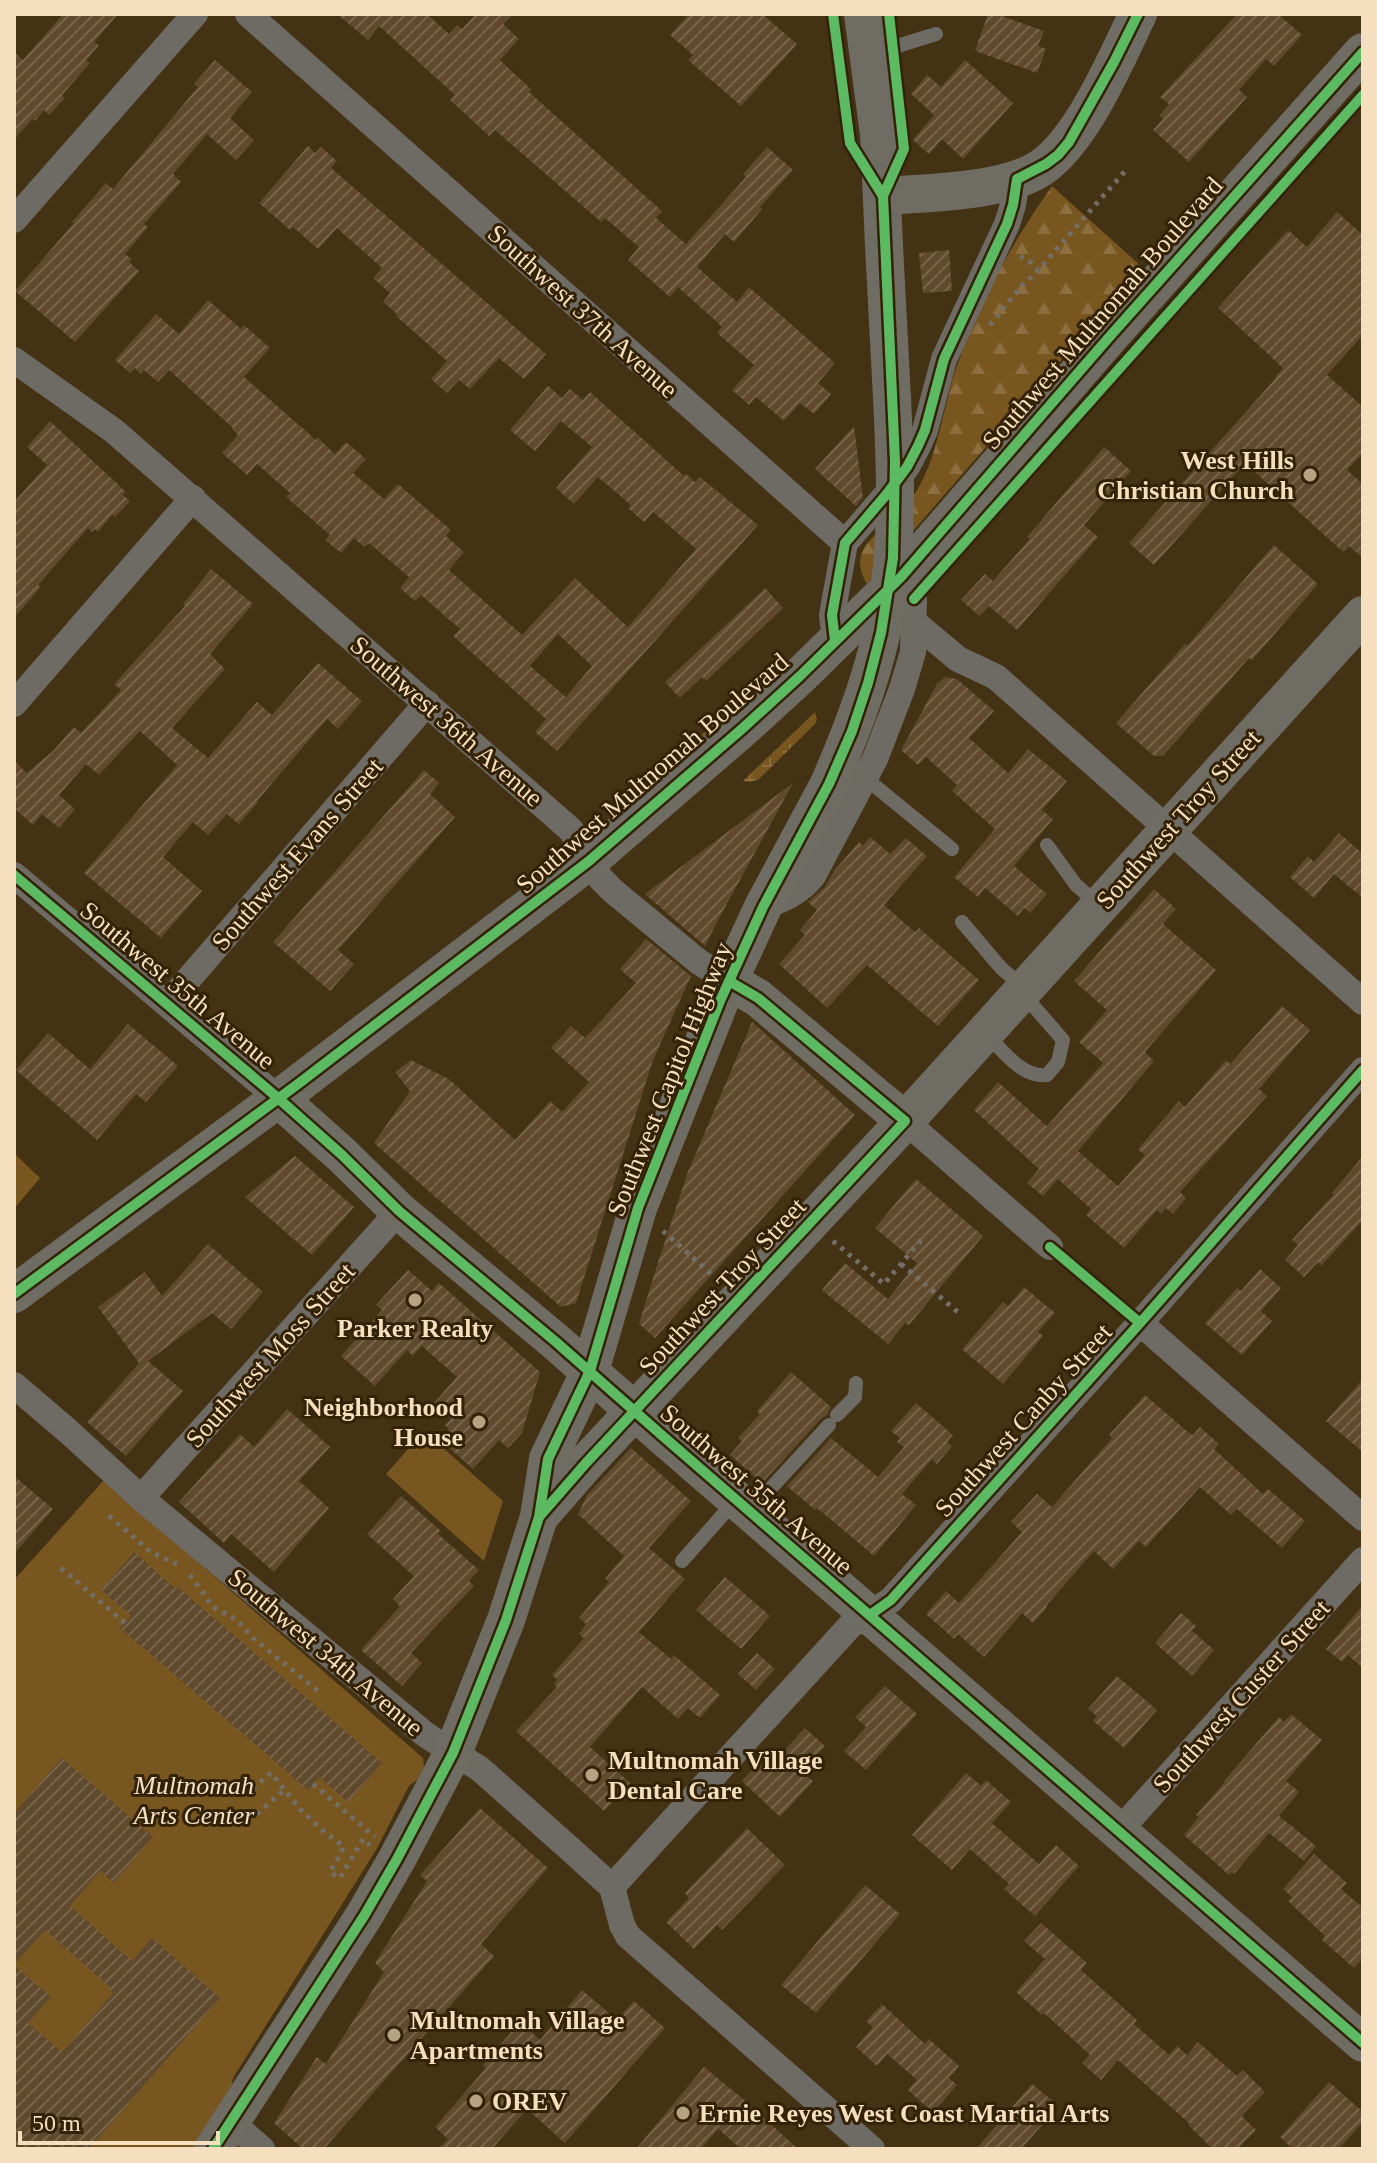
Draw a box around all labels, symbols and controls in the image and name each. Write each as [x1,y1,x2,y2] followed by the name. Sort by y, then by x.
[976,171,1228,455] street label: Southwest Multnomah Boulevard
[482,219,683,404] street label: Southwest 37th Avenue
[1097,446,1295,505] place label: West Hills Christian Church
[1301,466,1319,484] marker: West Hills Christian Church
[345,630,549,813] street label: Southwest 36th Avenue
[510,647,794,899] street label: Southwest Multnomah Boulevard
[1090,723,1267,915] street label: Southwest Troy Street
[206,752,389,956] street label: Southwest Evans Street
[74,896,281,1075] street label: Southwest 35th Avenue
[601,938,738,1221] street label: Southwest Capitol Highway
[633,1191,812,1381] street label: Southwest Troy Street
[180,1256,361,1454] street label: Southwest Moss Street
[406,1291,424,1309] marker: Parker Realty
[337,1314,493,1343] place label: Parker Realty
[929,1317,1118,1523] street label: Southwest Canby Street
[304,1393,464,1452] place label: Neighborhood House
[655,1398,859,1581] street label: Southwest 35th Avenue
[470,1413,488,1431] marker: Neighborhood House
[222,1563,429,1742] street label: Southwest 34th Avenue
[1147,1593,1336,1799] street label: Southwest Custer Street
[608,1746,823,1805] place label: Multnomah Village Dental Care
[583,1766,601,1784] marker: Multnomah Village Dental Care
[132,1771,255,1830] park label: Multnomah Arts Center
[410,2006,625,2065] place label: Multnomah Village Apartments
[385,2026,403,2044] marker: Multnomah Village Apartments
[492,2087,567,2116] place label: OREV
[467,2092,485,2110] marker: OREV
[20,2095,218,2145] scale bar
[699,2099,1109,2128] place label: Ernie Reyes West Coast Martial Arts
[674,2104,692,2122] marker: Ernie Reyes West Coast Martial Arts
[32,2110,81,2136] text: 50 m

